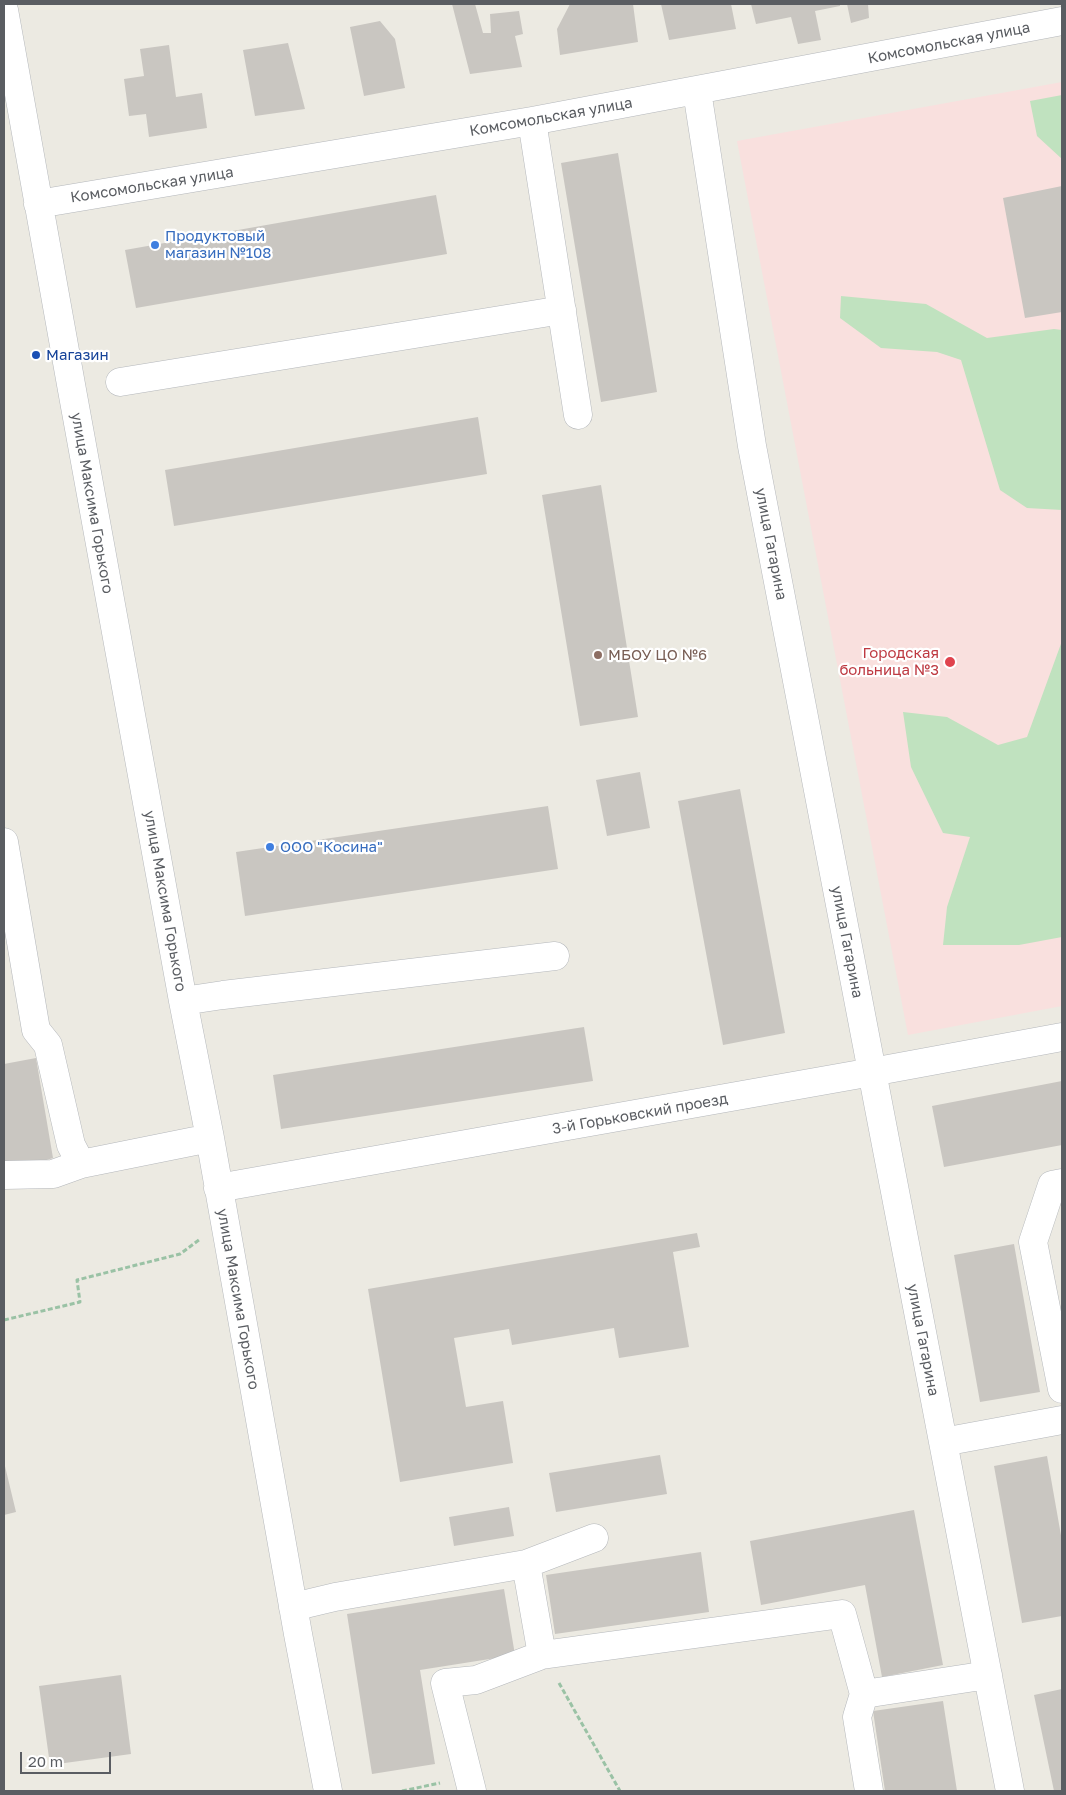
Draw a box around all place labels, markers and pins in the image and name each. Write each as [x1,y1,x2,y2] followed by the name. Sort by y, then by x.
[165,227,271,262] place label: Продуктовый магазин №108
[149,239,161,251] marker: Продуктовый магазин №108
[46,346,109,364] place label: Магазин
[30,349,42,361] marker: Магазин
[839,644,939,679] place label: Городская больница №3
[608,646,707,664] place label: МБОУ ЦО №6
[592,649,604,661] marker: МБОУ ЦО №6
[943,655,957,669] marker: Городская больница №3
[280,838,383,856] place label: ООО "Косина"
[264,841,276,853] marker: ООО "Косина"

